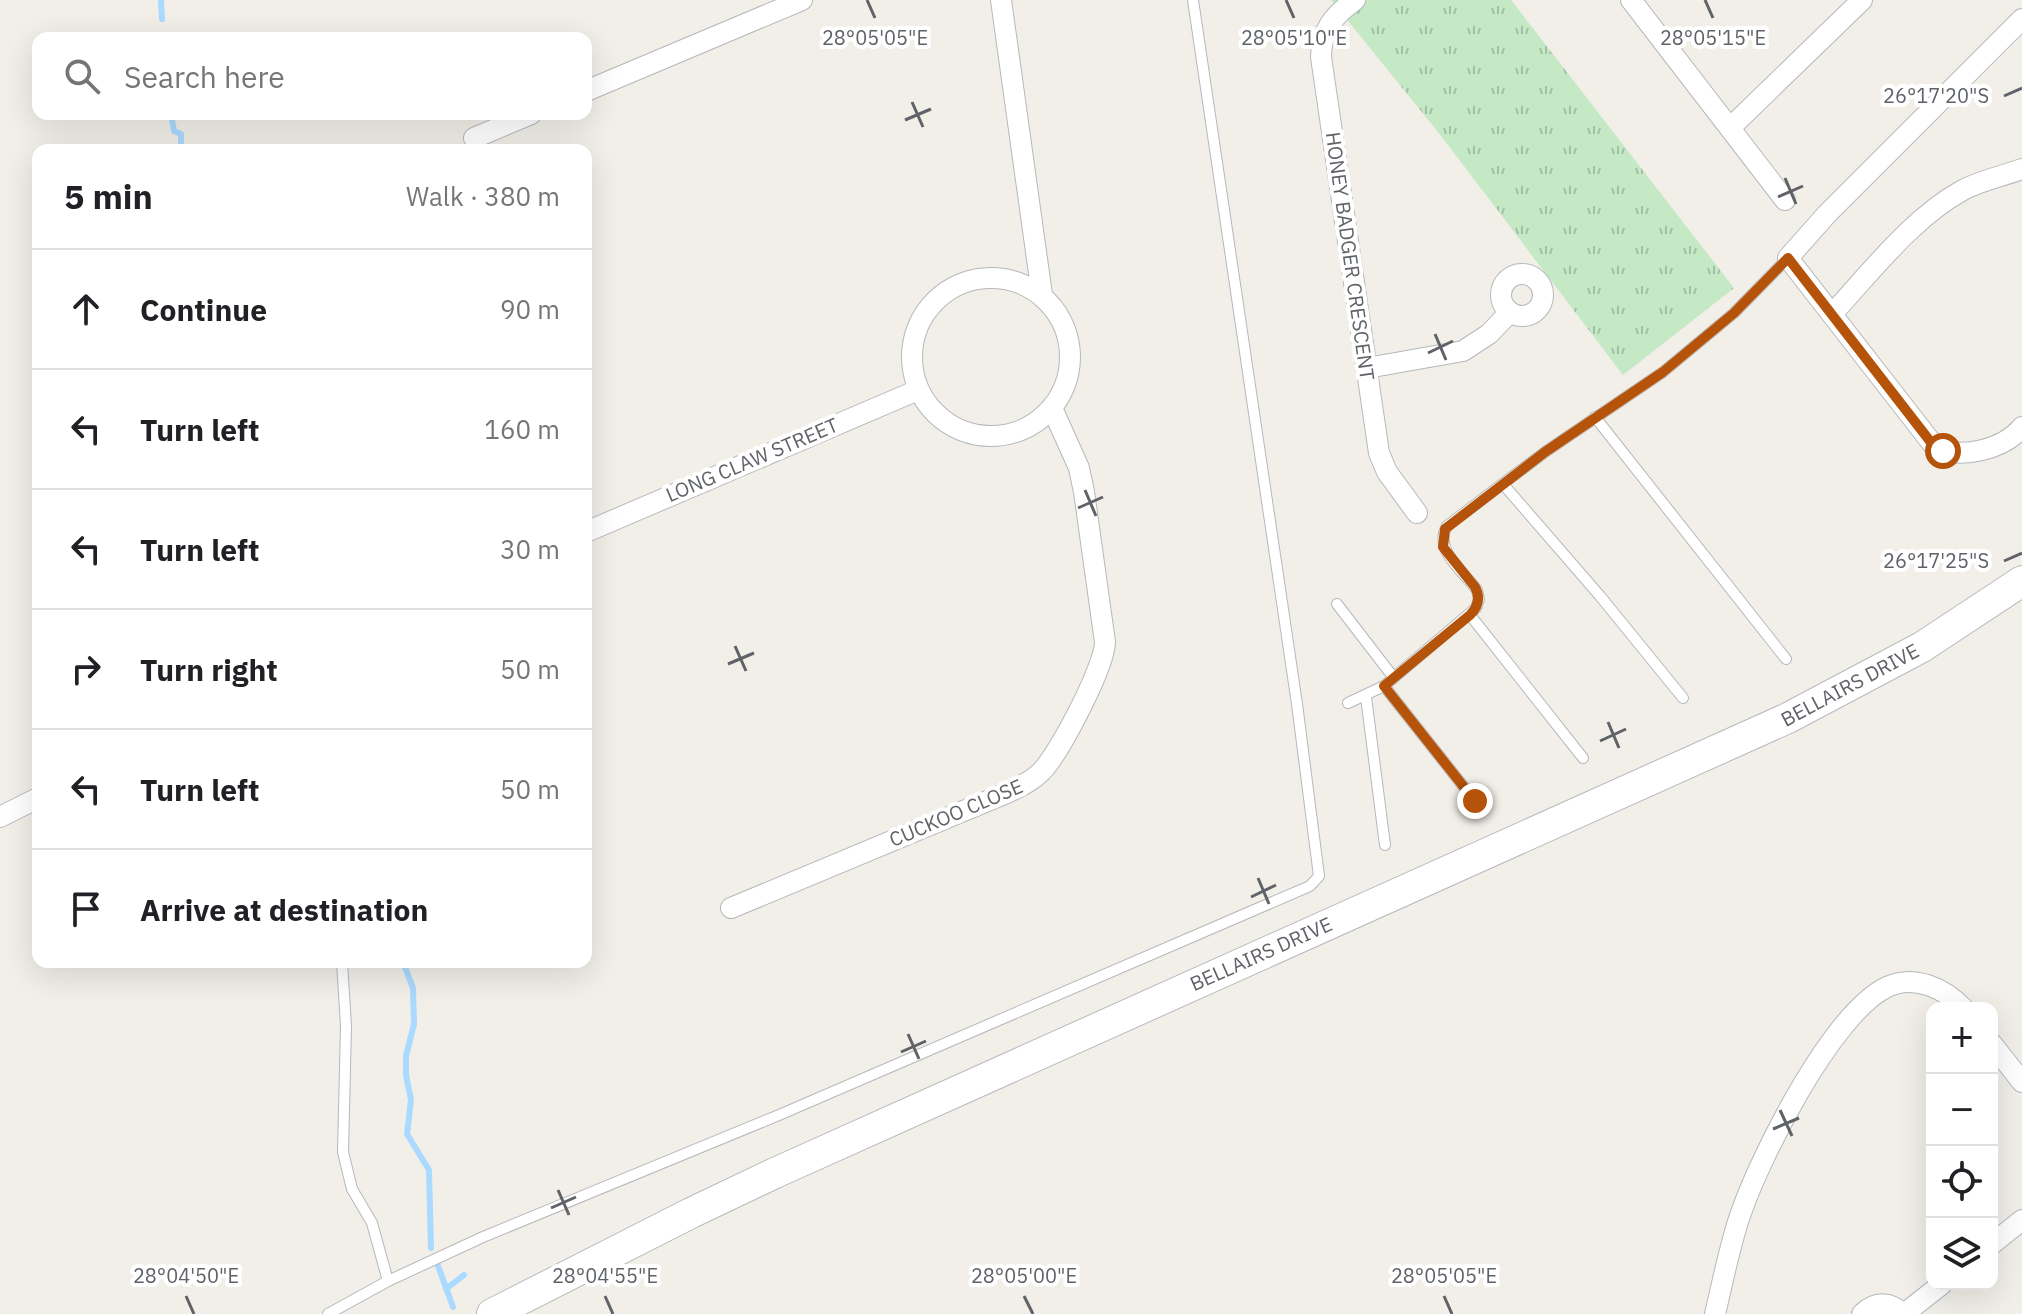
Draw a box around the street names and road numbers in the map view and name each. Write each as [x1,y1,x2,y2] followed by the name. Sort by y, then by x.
[1320,130,1381,382] street label: HONEY BADGER CRESCENT
[661,411,842,508] street label: LONG CLAW STREET
[1776,637,1924,732] street label: BELLAIRS DRIVE
[885,772,1027,853] street label: CUCKOO CLOSE
[1185,910,1336,997] street label: BELLAIRS DRIVE

